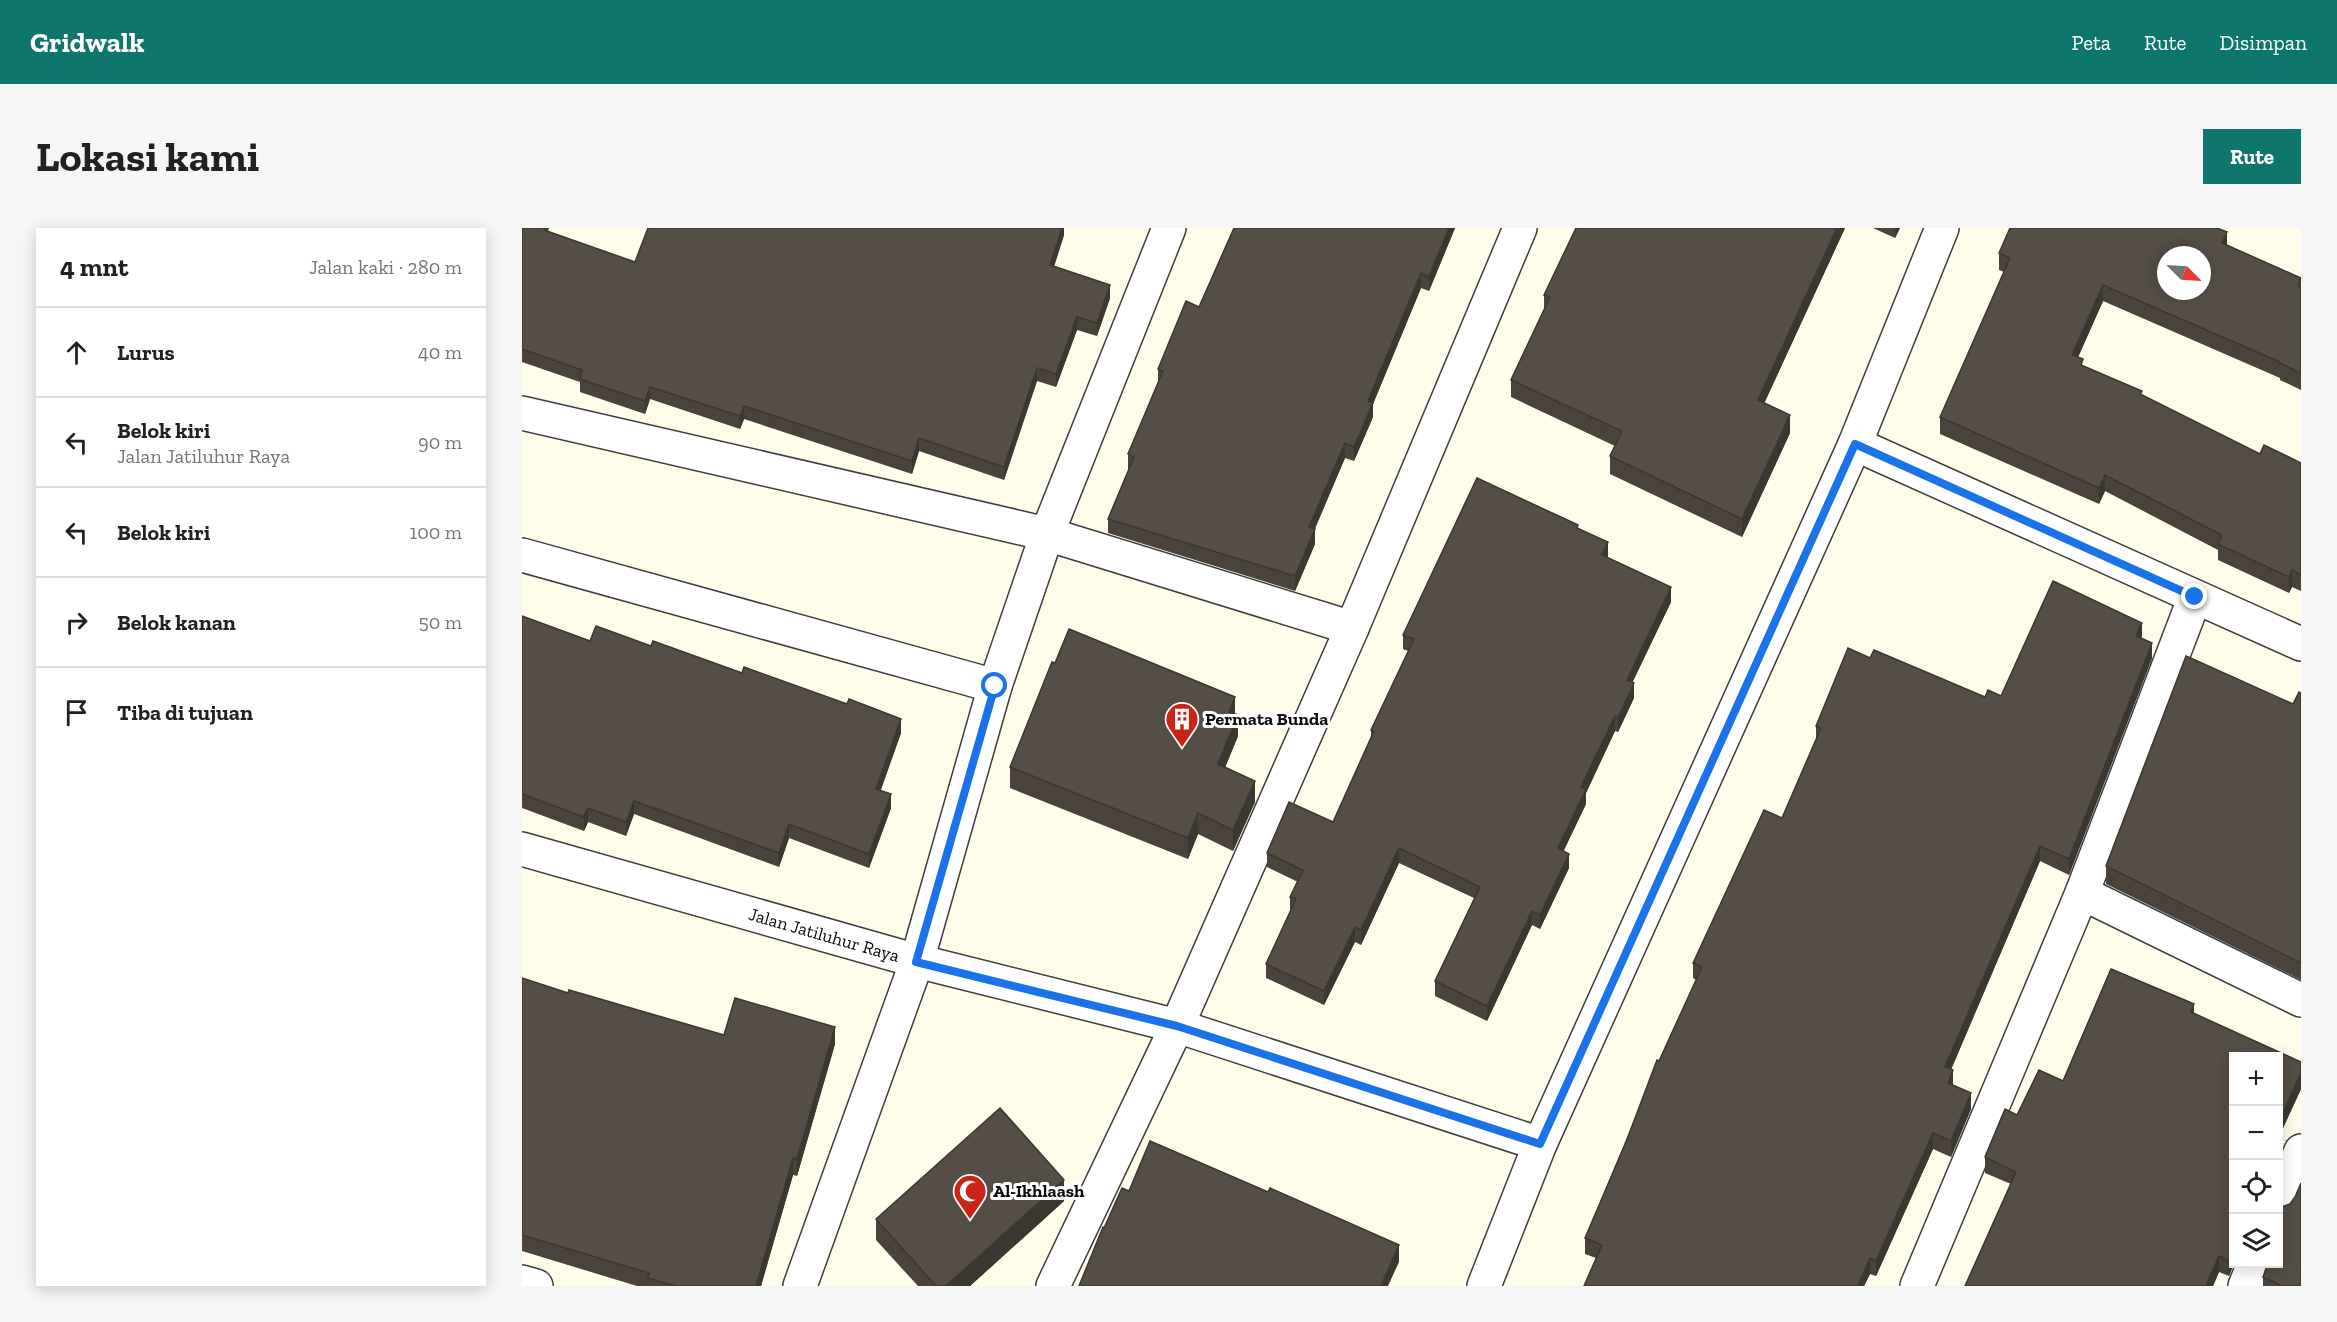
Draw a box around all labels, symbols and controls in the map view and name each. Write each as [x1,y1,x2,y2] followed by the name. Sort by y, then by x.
[30,26,144,59] text: Gridwalk
[2072,30,2111,55] text: Peta
[2144,30,2186,55] text: Rute
[2219,30,2307,55] text: Disimpan
[2203,129,2301,184] button: Rute
[36,131,259,182] text: Lokasi kami
[2157,246,2211,300] north arrow
[60,251,128,283] text: 4 mnt
[309,255,462,279] text: Jalan kaki · 280 m
[60,336,93,369] icon: ahead
[117,339,175,366] text: Lurus
[418,340,462,364] text: 40 m
[117,417,210,444] text: Belok kiri
[60,426,93,459] icon: left
[418,430,462,454] text: 90 m
[117,444,290,468] text: Jalan Jatiluhur Raya
[60,516,93,549] icon: left
[117,519,210,546] text: Belok kiri
[409,520,462,544] text: 100 m
[2181,583,2207,609] route end
[60,606,93,639] icon: right
[117,609,236,636] text: Belok kanan
[418,610,462,634] text: 50 m
[981,672,1007,698] route start
[60,696,93,729] icon: arrive
[117,699,253,726] text: Tiba di tujuan
[1164,701,1200,748] building icon: Permata Bunda
[1205,708,1328,730] place label: Permata Bunda
[746,903,902,967] street label: Jalan Jatiluhur Raya
[2229,1052,2283,1268] map controls
[2229,1052,2283,1106] button: +
[2229,1106,2283,1160] button: −
[2229,1160,2283,1214] button: locate
[952,1173,988,1220] mosque icon: Al-Ikhlaash
[993,1180,1085,1202] place label: Al-Ikhlaash
[2229,1214,2283,1268] button: layers

